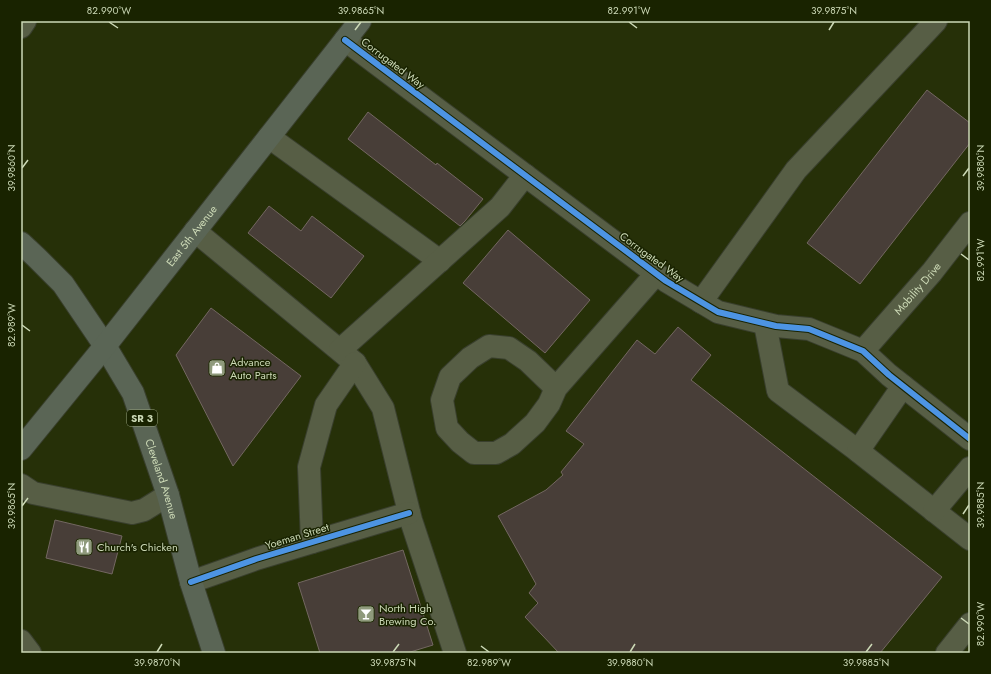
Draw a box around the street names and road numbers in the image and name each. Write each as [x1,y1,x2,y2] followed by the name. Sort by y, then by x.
[358,34,428,92] street label: Corrugated Way
[162,201,221,270] street label: East 5th Avenue
[616,228,688,286] street label: Corrugated Way
[890,259,945,318] street label: Mobility Drive
[127,410,157,426] road number: SR 3
[141,437,182,521] street label: Cleveland Avenue
[263,519,331,553] street label: Yoeman Street

